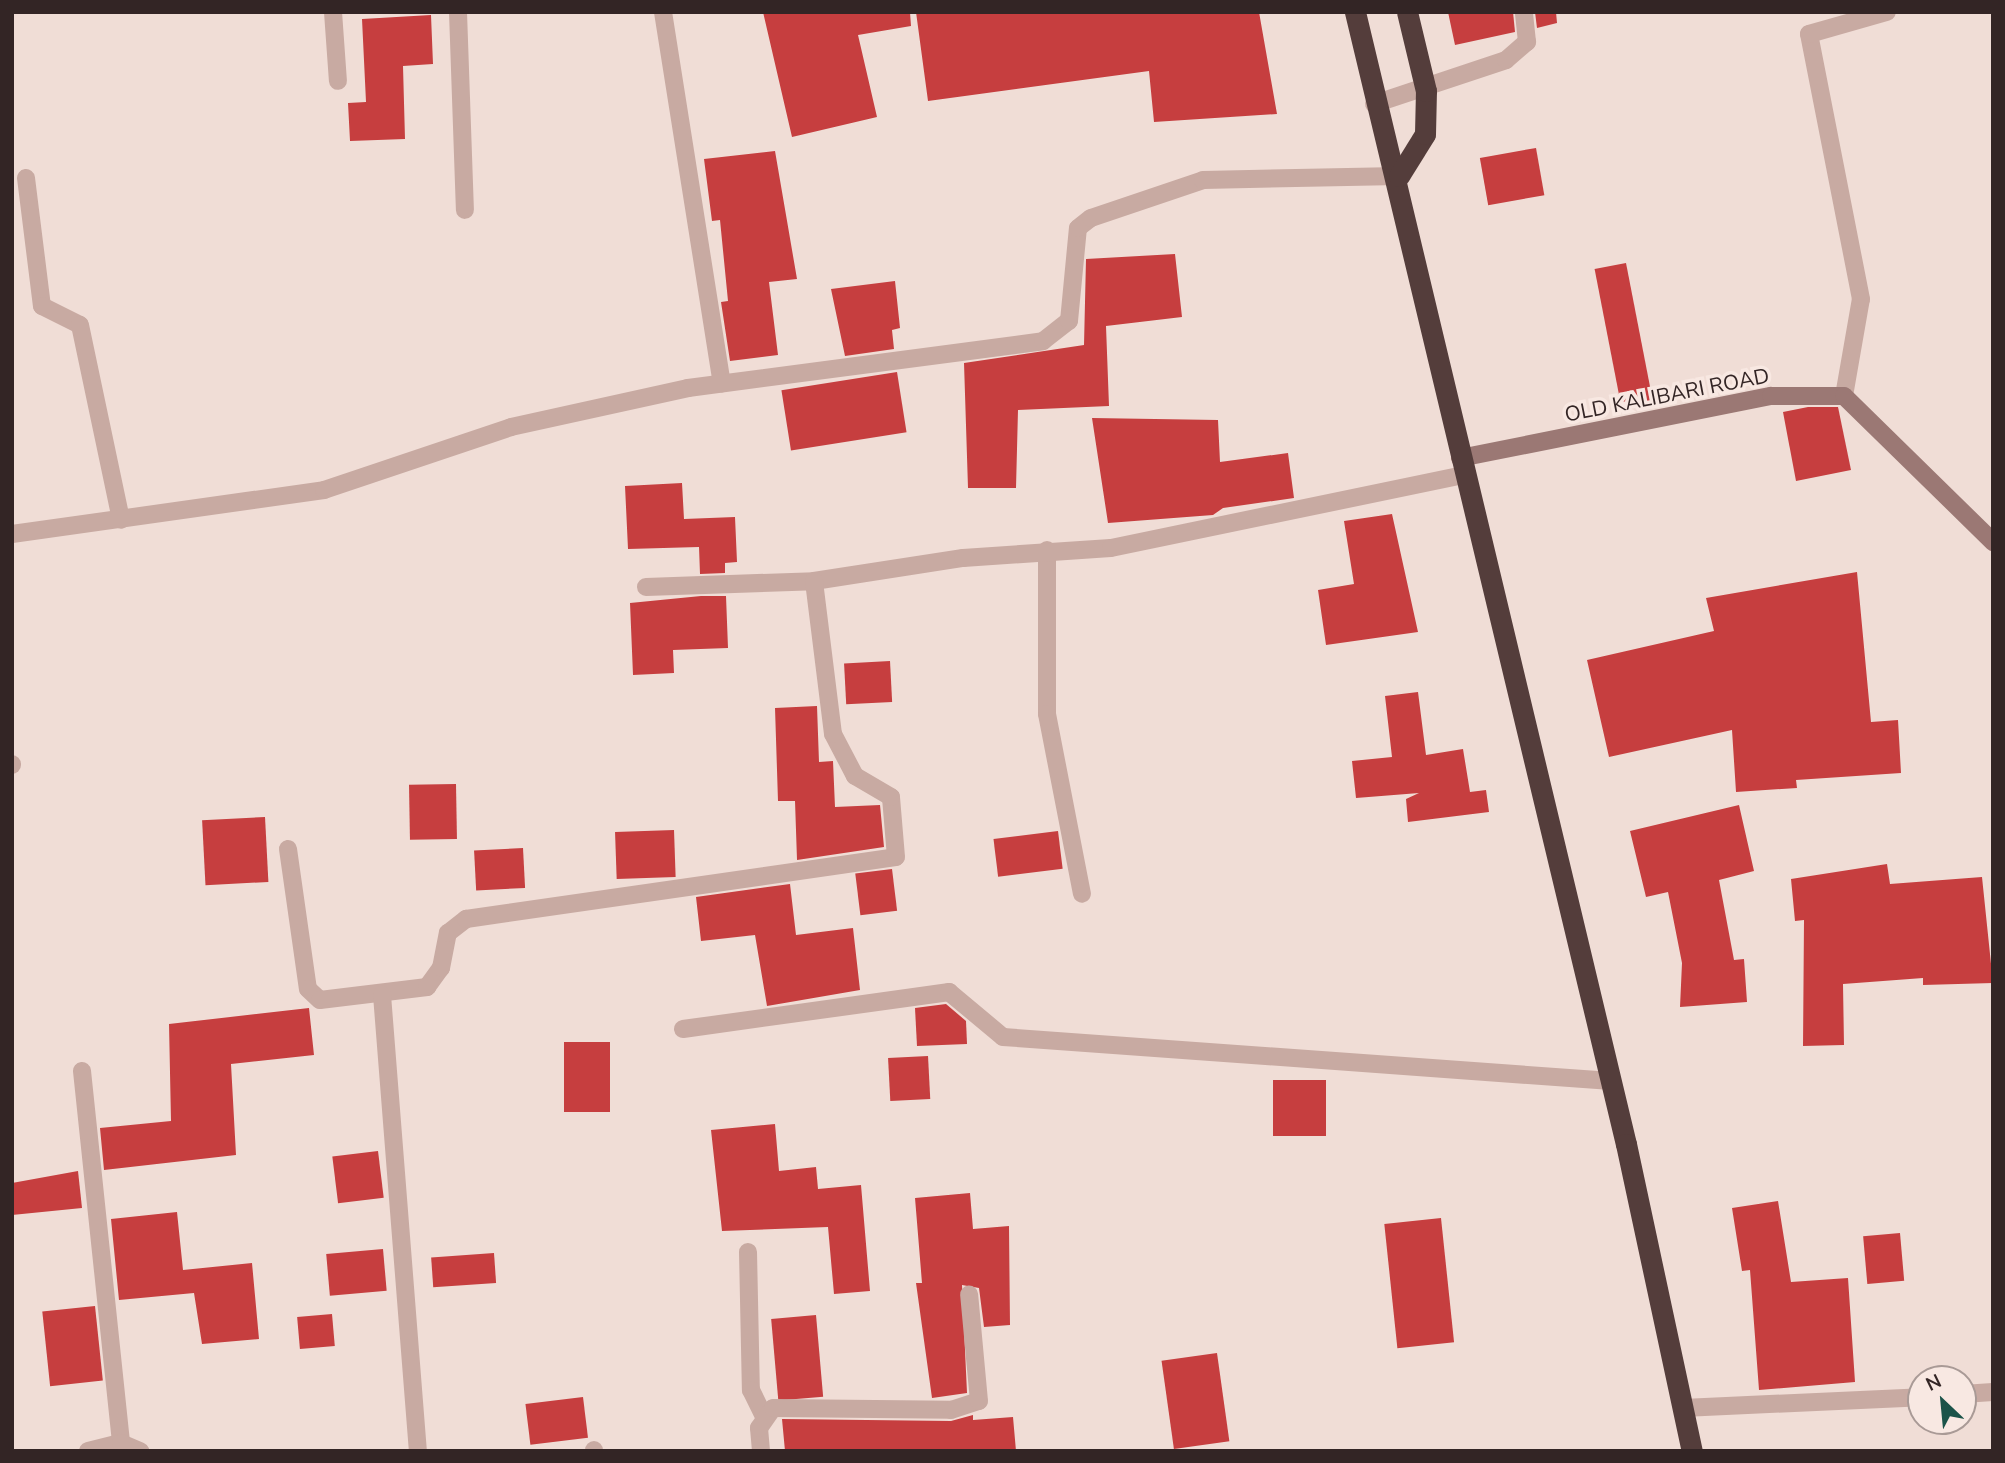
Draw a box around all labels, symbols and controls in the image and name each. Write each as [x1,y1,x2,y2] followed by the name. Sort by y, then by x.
[1563,363,1771,427] street label: OLD KALIBARI ROAD
[1907,1365,1977,1435] north arrow
[1922,1368,1946,1398] text: N

